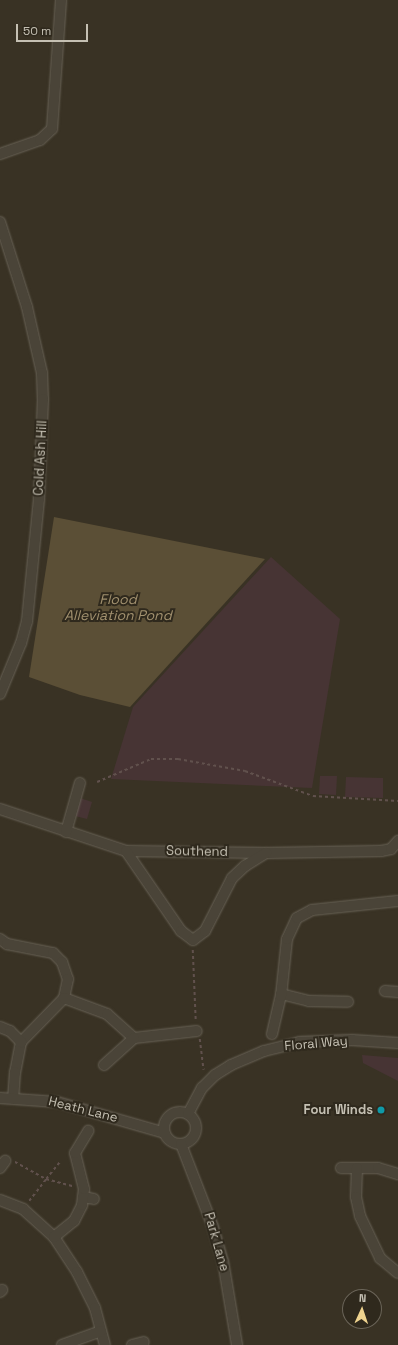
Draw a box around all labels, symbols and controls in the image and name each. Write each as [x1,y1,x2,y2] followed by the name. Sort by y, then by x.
[18,16,90,42] scale bar
[23,23,51,39] text: 50 m
[31,420,51,496] street label: Cold Ash Hill
[64,591,172,624] water label: Flood Alleviation Pond
[166,844,228,860] street label: Southend
[284,1033,348,1055] street label: Floral Way
[47,1094,119,1126] street label: Heath Lane
[303,1102,373,1118] place label: Four Winds
[376,1105,386,1115] marker: Four Winds
[200,1211,232,1273] street label: Park Lane
[342,1289,382,1329] north arrow
[359,1291,367,1305] text: N

